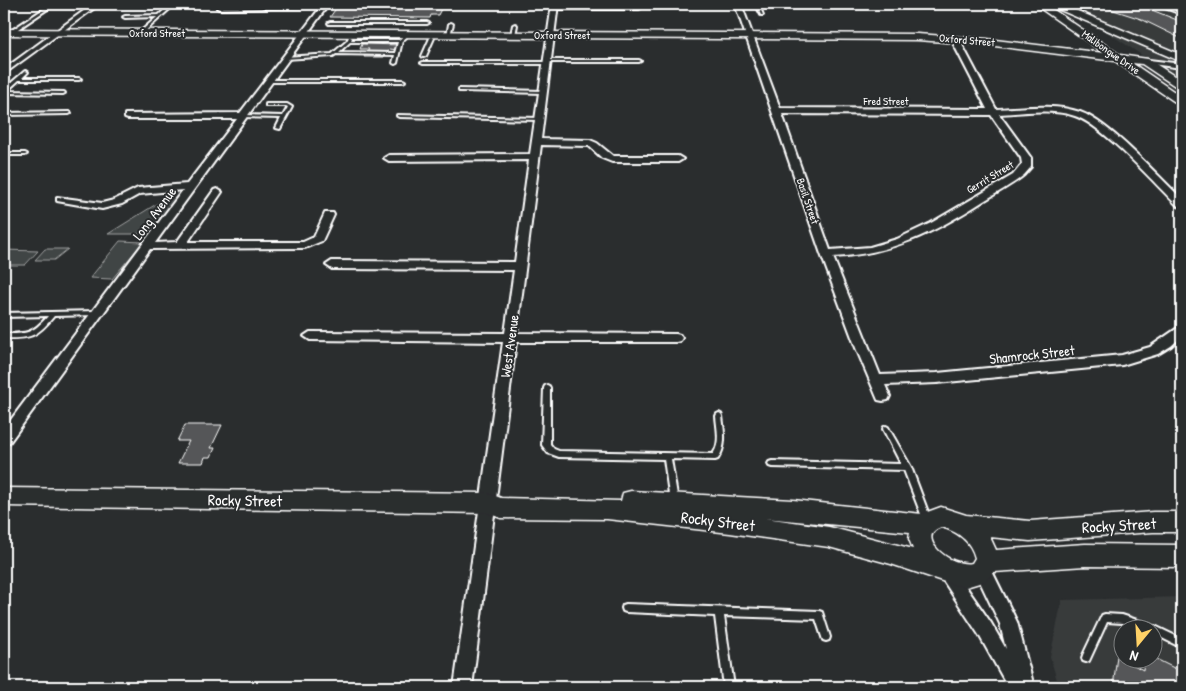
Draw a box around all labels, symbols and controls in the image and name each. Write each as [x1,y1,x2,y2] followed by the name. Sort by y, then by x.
[129,26,185,40] street label: Oxford Street
[1079,27,1143,78] street label: Malibongwe Drive
[534,28,590,42] street label: Oxford Street
[938,31,996,49] street label: Oxford Street
[862,94,909,108] street label: Fred Street
[964,157,1016,197] street label: Gerrit Street
[794,176,822,226] street label: Basil Street
[128,182,181,244] street label: Long Avenue
[495,313,523,379] street label: West Avenue
[989,340,1076,368] street label: Shamrock Street
[208,488,283,512] street label: Rocky Street
[680,506,757,537] street label: Rocky Street
[1081,512,1157,538] street label: Rocky Street
[1114,618,1164,668] north arrow
[1127,646,1140,667] text: N

